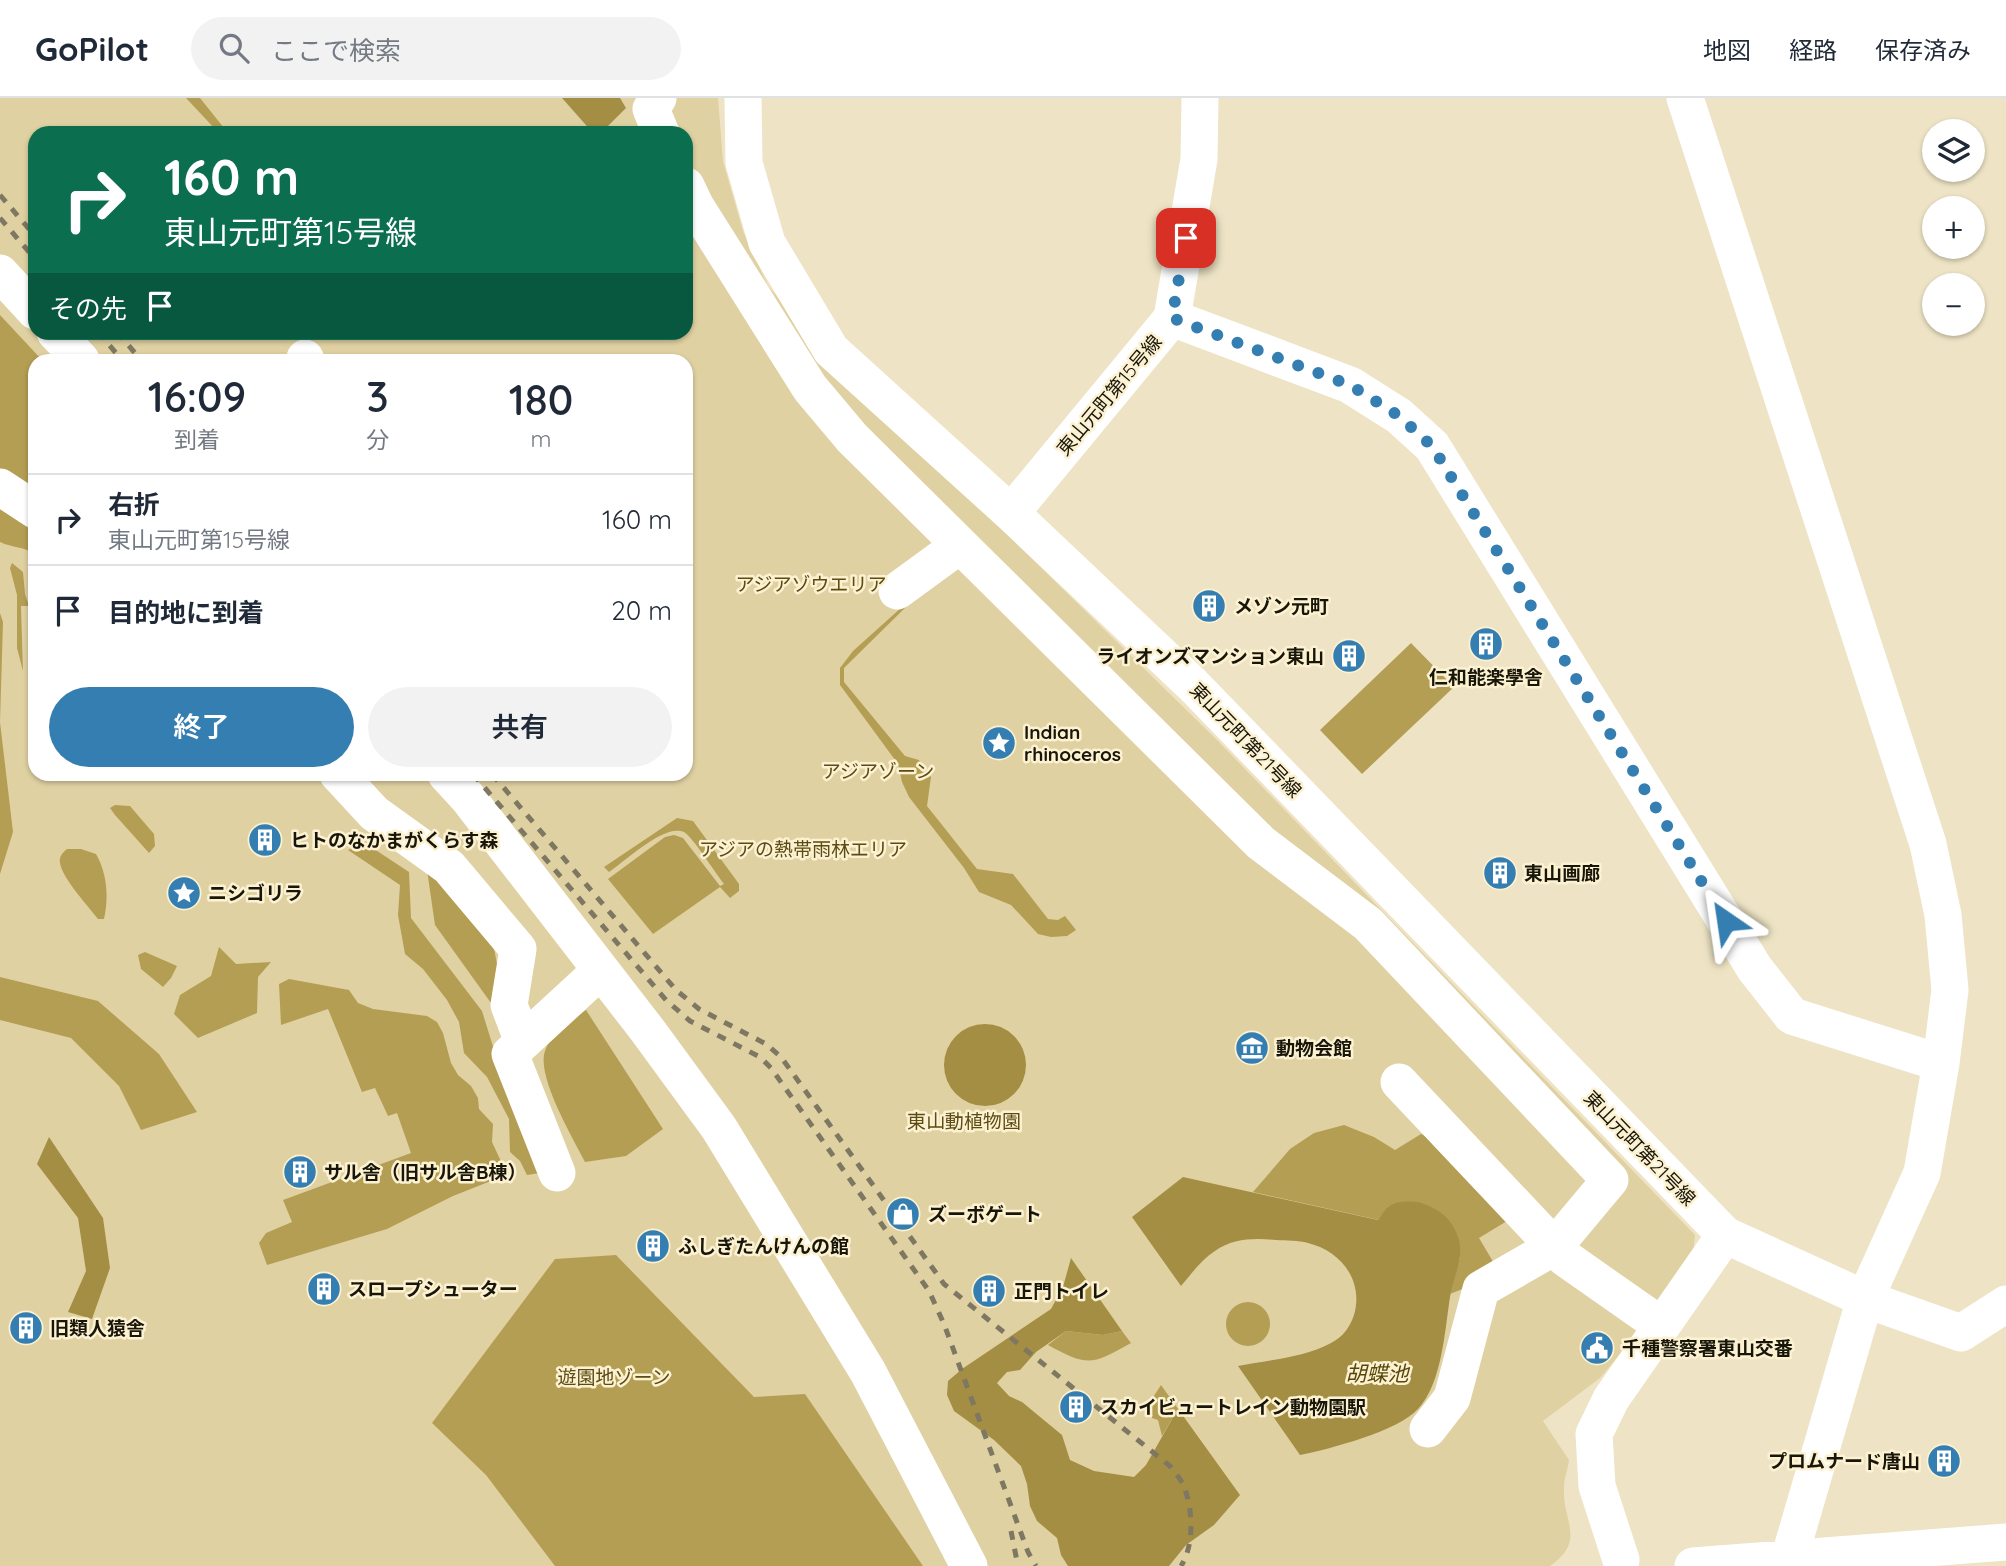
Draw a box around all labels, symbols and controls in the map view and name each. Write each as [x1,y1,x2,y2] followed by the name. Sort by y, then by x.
[191,17,681,80] search box
[35,28,149,69] text: GoPilot
[215,29,253,67] icon: search
[271,34,401,67] text: ここで検索
[1703,35,1751,65] text: 地図
[1789,35,1837,65] text: 経路
[1875,35,1971,65] text: 保存済み
[1922,119,1985,336] map controls
[1922,119,1985,182] button: layers
[164,146,299,207] text: 160 m
[49,154,140,245] icon: right
[1922,196,1985,259] button: +
[1156,208,1216,268] pin
[164,212,417,252] text: 東山元町第15号線
[1167,219,1205,257] icon: arrive
[1922,273,1985,336] button: −
[141,287,179,325] icon: arrive
[49,292,127,325] text: その先
[1051,330,1167,460] street label: 東山元町第15号線
[148,370,246,423] text: 16:09
[366,370,389,423] text: 3
[509,373,573,426] text: 180
[531,424,551,453] text: m
[174,425,220,454] text: 到着
[366,425,389,454] text: 分
[108,488,160,521] text: 右折
[49,501,87,539] icon: right
[602,503,672,536] text: 160 m
[108,525,290,554] text: 東山元町第15号線
[735,572,887,596] park label: アジアゾウエリア
[1190,587,1228,625] building icon: メゾン元町
[49,592,87,630] icon: arrive
[611,594,672,627] text: 20 m
[1234,594,1329,618] place label: メゾン元町
[108,596,264,629] text: 目的地に到着
[1467,625,1505,663] building icon: 仁和能楽學舎
[1330,637,1368,675] building icon: ライオンズマンション東山
[1096,644,1324,668] place label: ライオンズマンション東山
[1429,665,1543,689] place label: 仁和能楽學舎
[1185,678,1307,802] street label: 東山元町第21号線
[49,687,354,767] button: 終了
[368,687,672,767] button: 共有
[1024,720,1121,766] place label: Indian rhinoceros
[980,724,1018,762] place icon: Indian rhinoceros
[822,759,934,783] park label: アジアゾーン
[246,821,284,859] building icon: ヒトのなかまがくらす森
[290,828,499,852] place label: ヒトのなかまがくらす森
[699,837,907,861] park label: アジアの熱帯雨林エリア
[1481,854,1519,892] building icon: 東山画廊
[1524,861,1600,885] place label: 東山画廊
[165,874,203,912] place icon: ニシゴリラ
[208,881,303,905] place label: ニシゴリラ
[1689,884,1763,958] position arrow
[1233,1029,1271,1067] museum icon: 動物会館
[1276,1036,1352,1060] place label: 動物会館
[1579,1086,1701,1210] street label: 東山元町第21号線
[907,1109,1021,1133] park label: 東山動植物園
[281,1153,319,1191] building icon: サル舎（旧サル舎B棟）
[324,1160,526,1184] place label: サル舎（旧サル舎B棟）
[884,1195,922,1233] shop icon: ズーボゲート
[928,1202,1042,1226] place label: ズーボゲート
[634,1227,672,1265] building icon: ふしぎたんけんの館
[678,1234,849,1258] place label: ふしぎたんけんの館
[305,1270,343,1308] building icon: スロープシューター
[970,1272,1008,1310] building icon: 正門トイレ
[348,1277,518,1301] place label: スロープシューター
[1014,1279,1109,1303] place label: 正門トイレ
[7,1309,45,1347] building icon: 旧類人猿舎
[50,1316,145,1340] place label: 旧類人猿舎
[1578,1329,1616,1367] public building icon: 千種警察署東山交番
[1622,1336,1793,1360] place label: 千種警察署東山交番
[1346,1360,1410,1386] water label: 胡蝶池
[557,1365,671,1389] park label: 遊園地ゾーン
[1057,1388,1095,1426] building icon: スカイビュートレイン動物園駅
[1100,1395,1366,1419] place label: スカイビュートレイン動物園駅
[1925,1442,1963,1480] building icon: プロムナード唐山
[1768,1449,1920,1473] place label: プロムナード唐山

